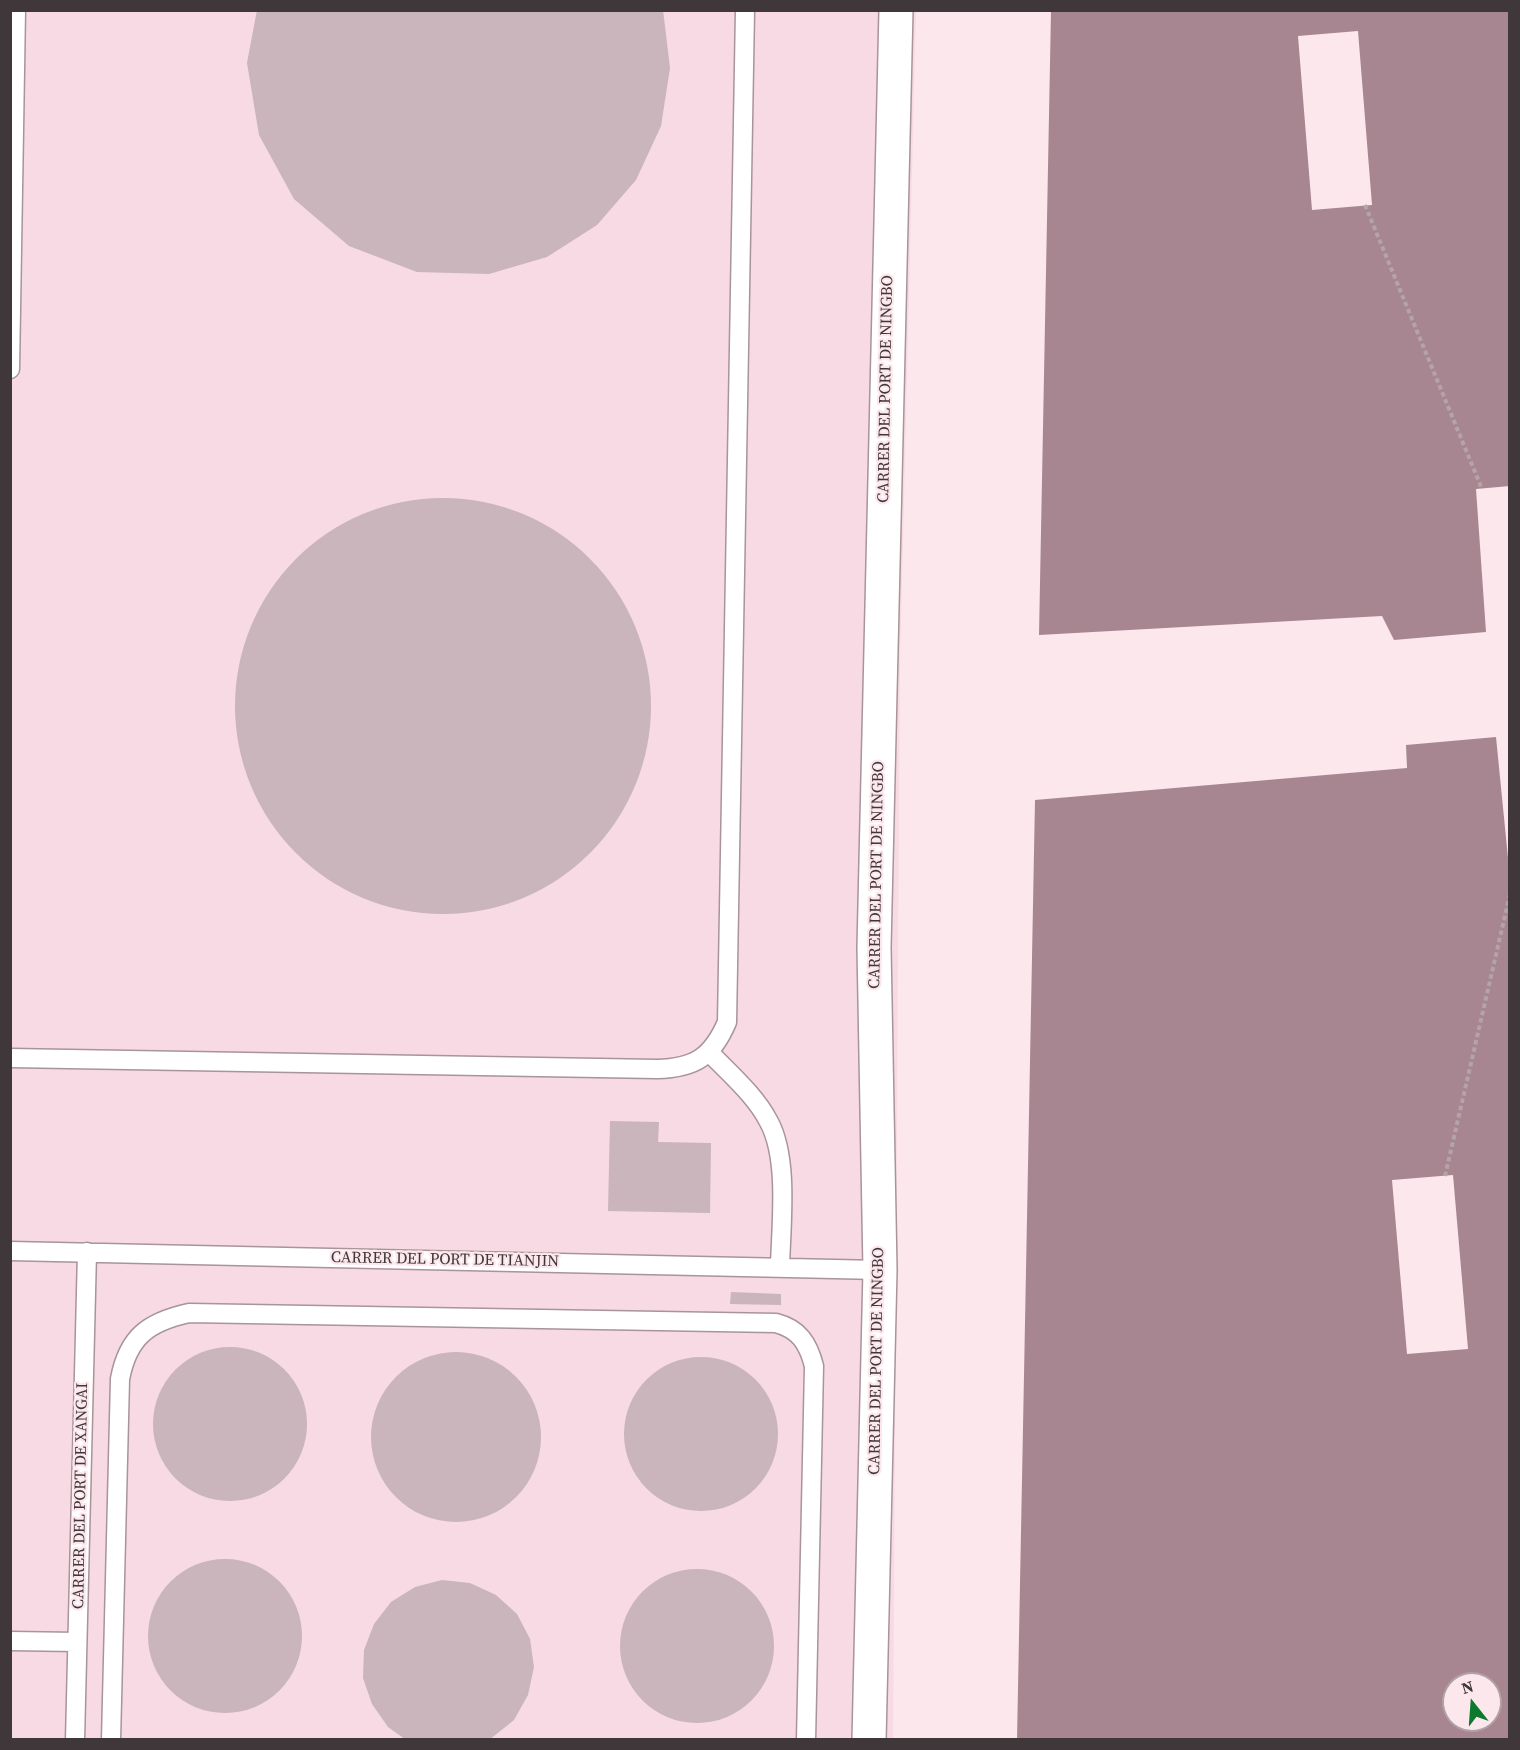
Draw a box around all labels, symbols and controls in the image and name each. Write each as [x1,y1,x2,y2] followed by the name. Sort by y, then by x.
[874,275,898,503] street label: CARRER DEL PORT DE NINGBO
[865,761,889,989] street label: CARRER DEL PORT DE NINGBO
[865,1247,889,1475] street label: CARRER DEL PORT DE NINGBO
[331,1248,559,1272] street label: CARRER DEL PORT DE TIANJIN
[69,1383,93,1609] street label: CARRER DEL PORT DE XANGAI
[1442,1672,1502,1732] north arrow
[1459,1674,1476,1699] text: N

